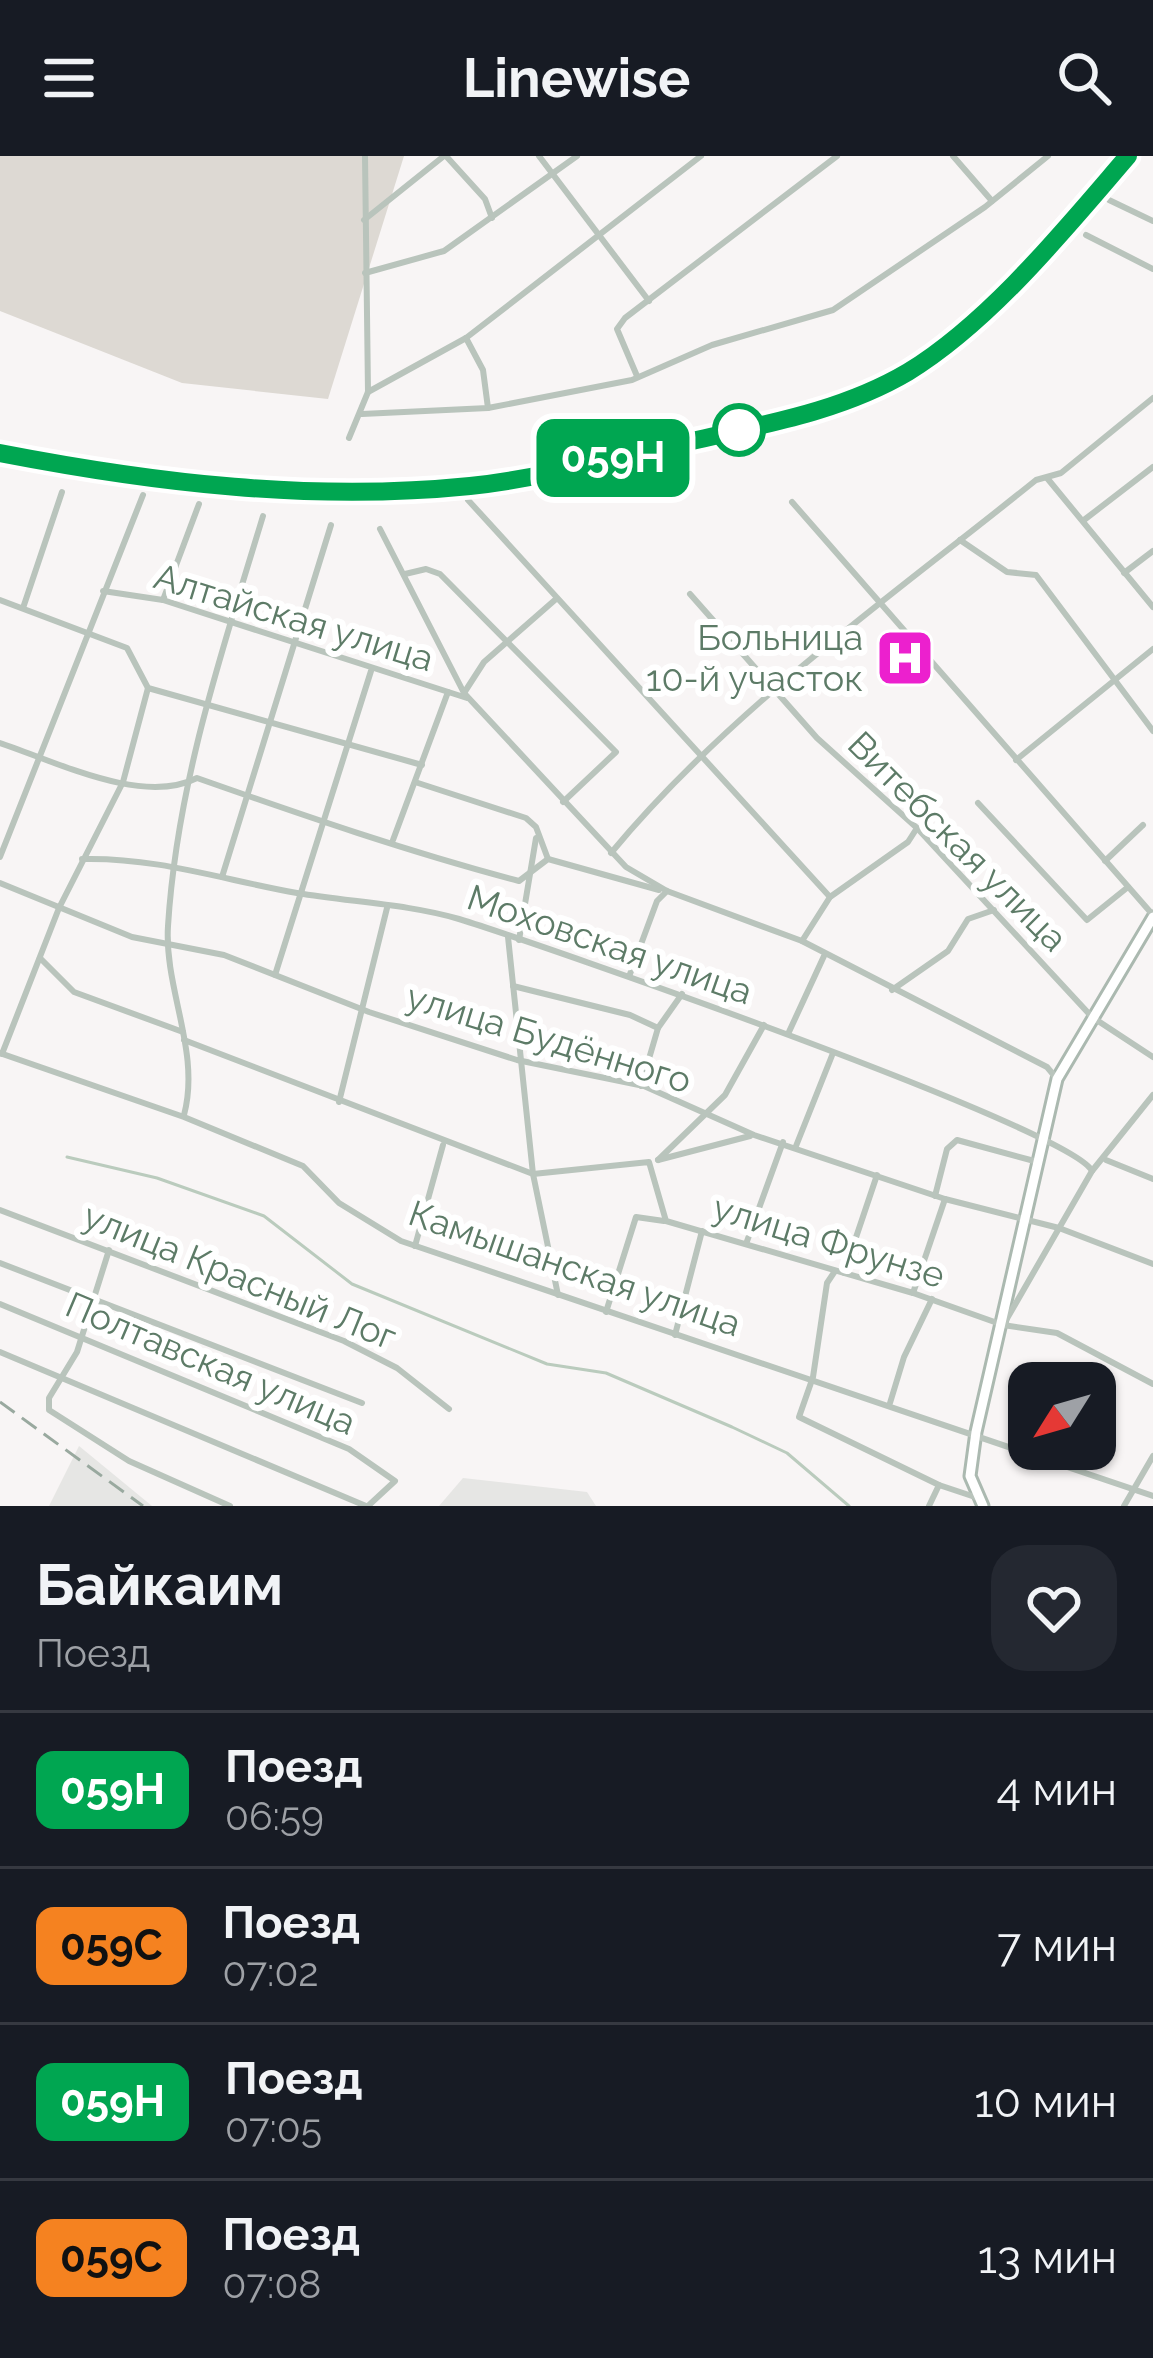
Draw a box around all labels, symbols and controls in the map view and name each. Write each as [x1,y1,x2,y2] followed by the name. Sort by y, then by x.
[36,45,102,111] icon: menu
[1051,45,1117,111] icon: search
[463,46,690,110] text: Linewise
[714,405,764,455] unlabelled marker
[529,419,697,497] line badge: 059Н
[560,433,666,482] text: 059Н
[149,555,439,679] street label: Алтайская улица
[646,616,863,699] place label: Больница 10-й участок
[874,627,936,689] hospital icon: Больница 10-й участок
[840,723,1076,959] street label: Витебская улица
[462,876,758,1012] street label: Моховская улица
[402,975,696,1101] street label: улица Будённого
[708,1186,950,1296] street label: улица Фрунзе
[404,1191,746,1345] street label: Камышанская улица
[77,1194,403,1358] street label: улица Красный Лог
[60,1283,362,1443] street label: Полтавская улица
[1008,1362,1116,1470] north arrow
[1008,1362,1116,1470] map controls
[991,1545,1117,1671] button: heart
[36,1551,283,1618] text: Байкаим
[36,1630,150,1676] text: Поезд
[225,1740,363,1793] text: Поезд
[996,1763,1117,1816] text: 4 мин
[60,1765,165,1814] text: 059Н
[225,1793,324,1839] text: 06:59
[223,1896,360,1949] text: Поезд
[997,1919,1117,1972] text: 7 мин
[60,1921,163,1970] text: 059С
[223,1949,319,1995] text: 07:02
[225,2052,363,2105] text: Поезд
[974,2075,1117,2128] text: 10 мин
[60,2077,165,2126] text: 059Н
[225,2105,322,2151] text: 07:05
[223,2208,360,2261] text: Поезд
[978,2231,1117,2284] text: 13 мин
[60,2233,163,2282] text: 059С
[223,2261,321,2307] text: 07:08

